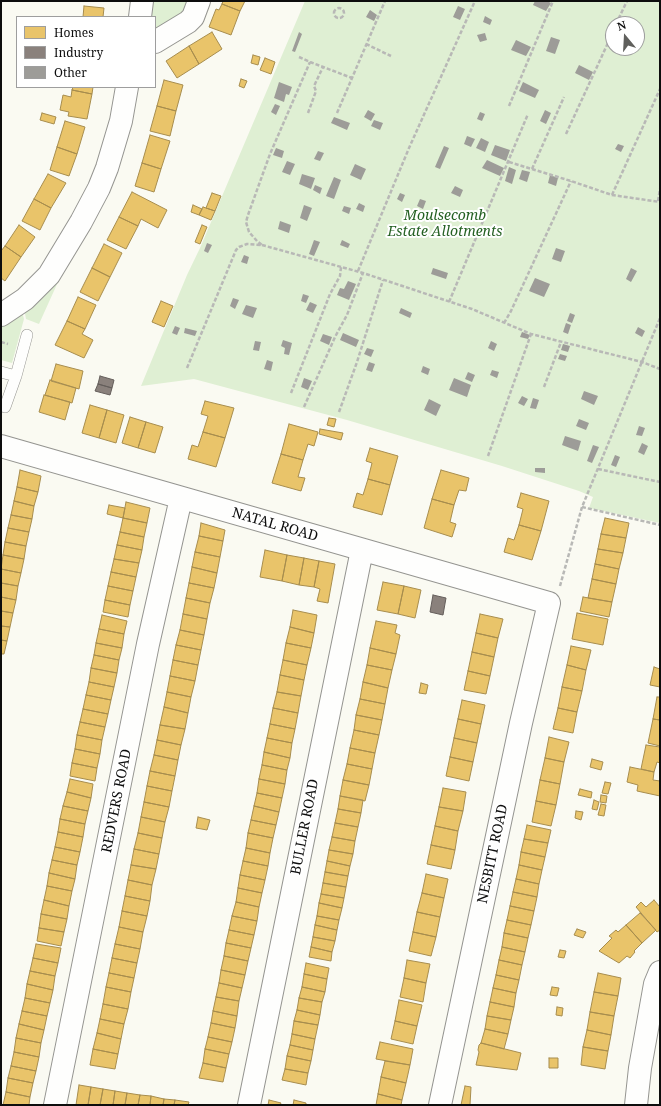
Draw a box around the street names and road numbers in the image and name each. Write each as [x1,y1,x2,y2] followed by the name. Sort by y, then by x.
[230,505,320,545] street label: NATAL ROAD
[99,748,135,854] street label: REDVERS ROAD
[287,778,323,876] street label: BULLER ROAD
[474,803,512,905] street label: NESBITT ROAD

